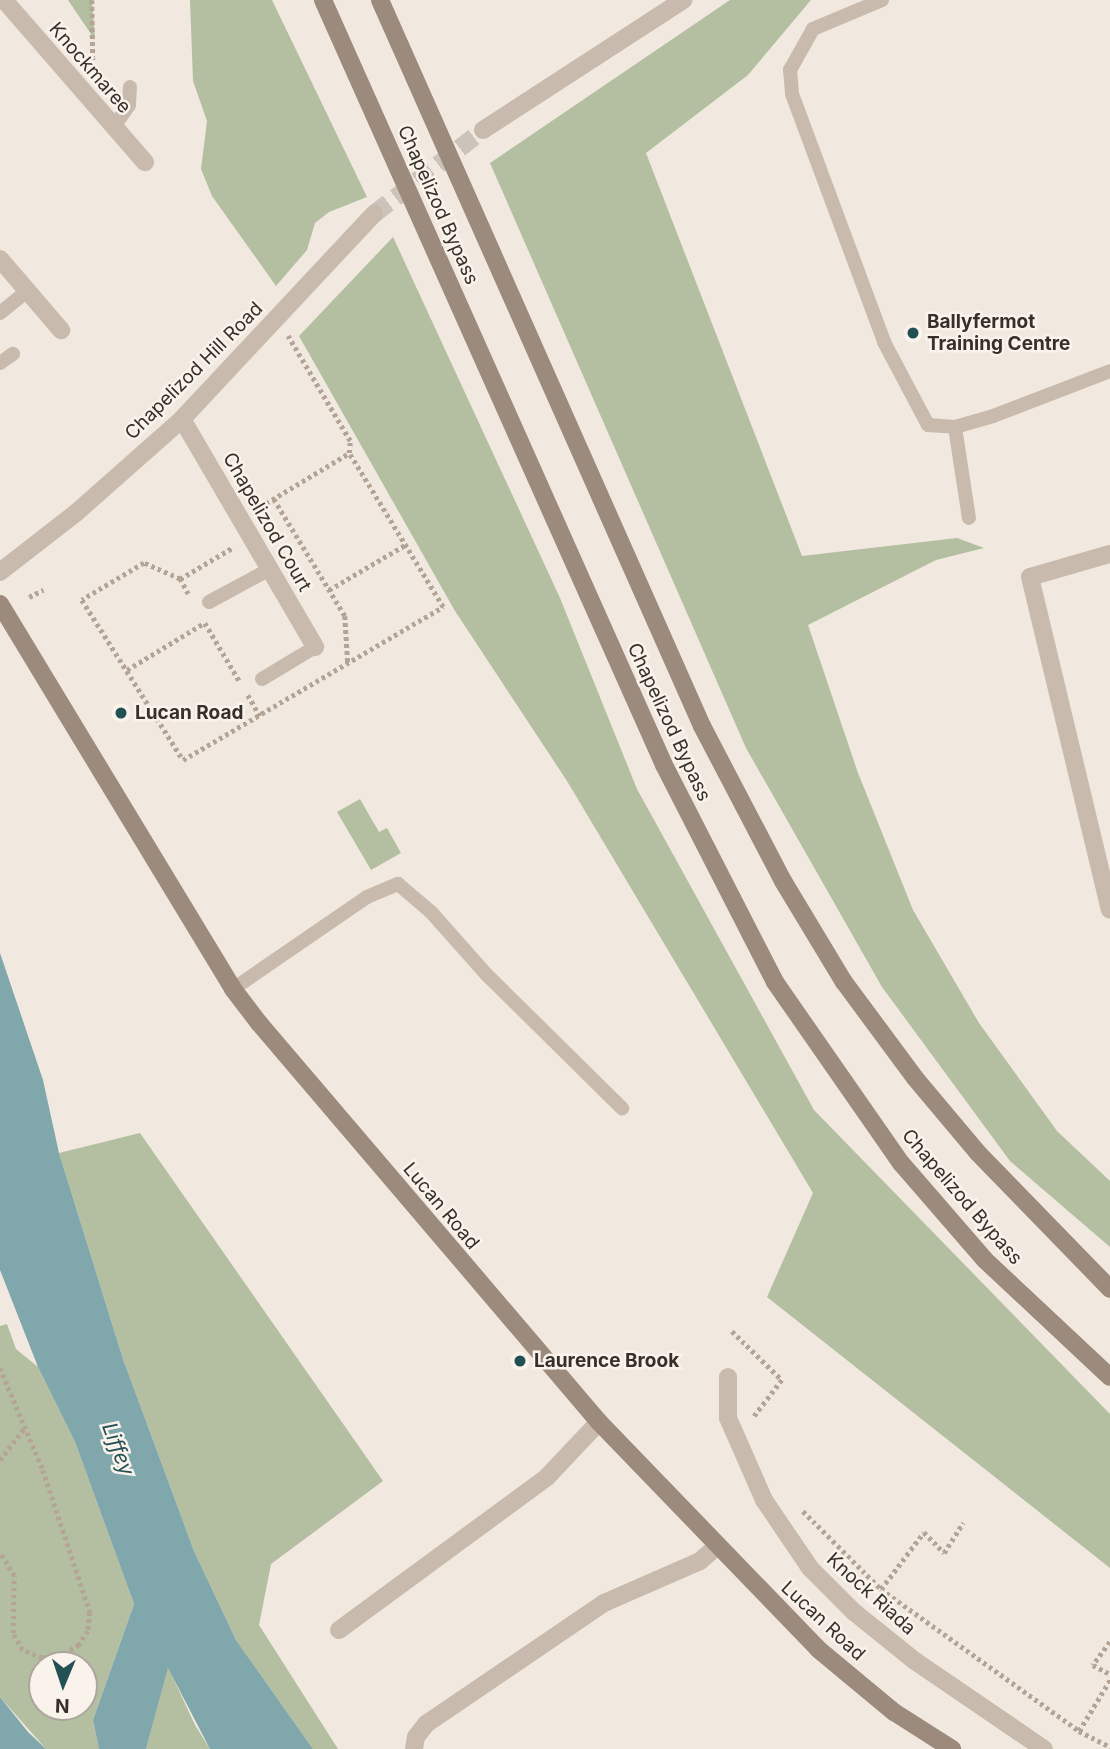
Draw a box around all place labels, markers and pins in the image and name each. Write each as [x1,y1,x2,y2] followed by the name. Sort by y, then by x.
[927,311,1070,355] place label: Ballyfermot Training Centre
[905,325,921,341] marker: Ballyfermot Training Centre
[135,702,243,724] place label: Lucan Road
[113,705,129,721] marker: Lucan Road
[534,1350,679,1372] place label: Laurence Brook
[512,1353,528,1369] marker: Laurence Brook

